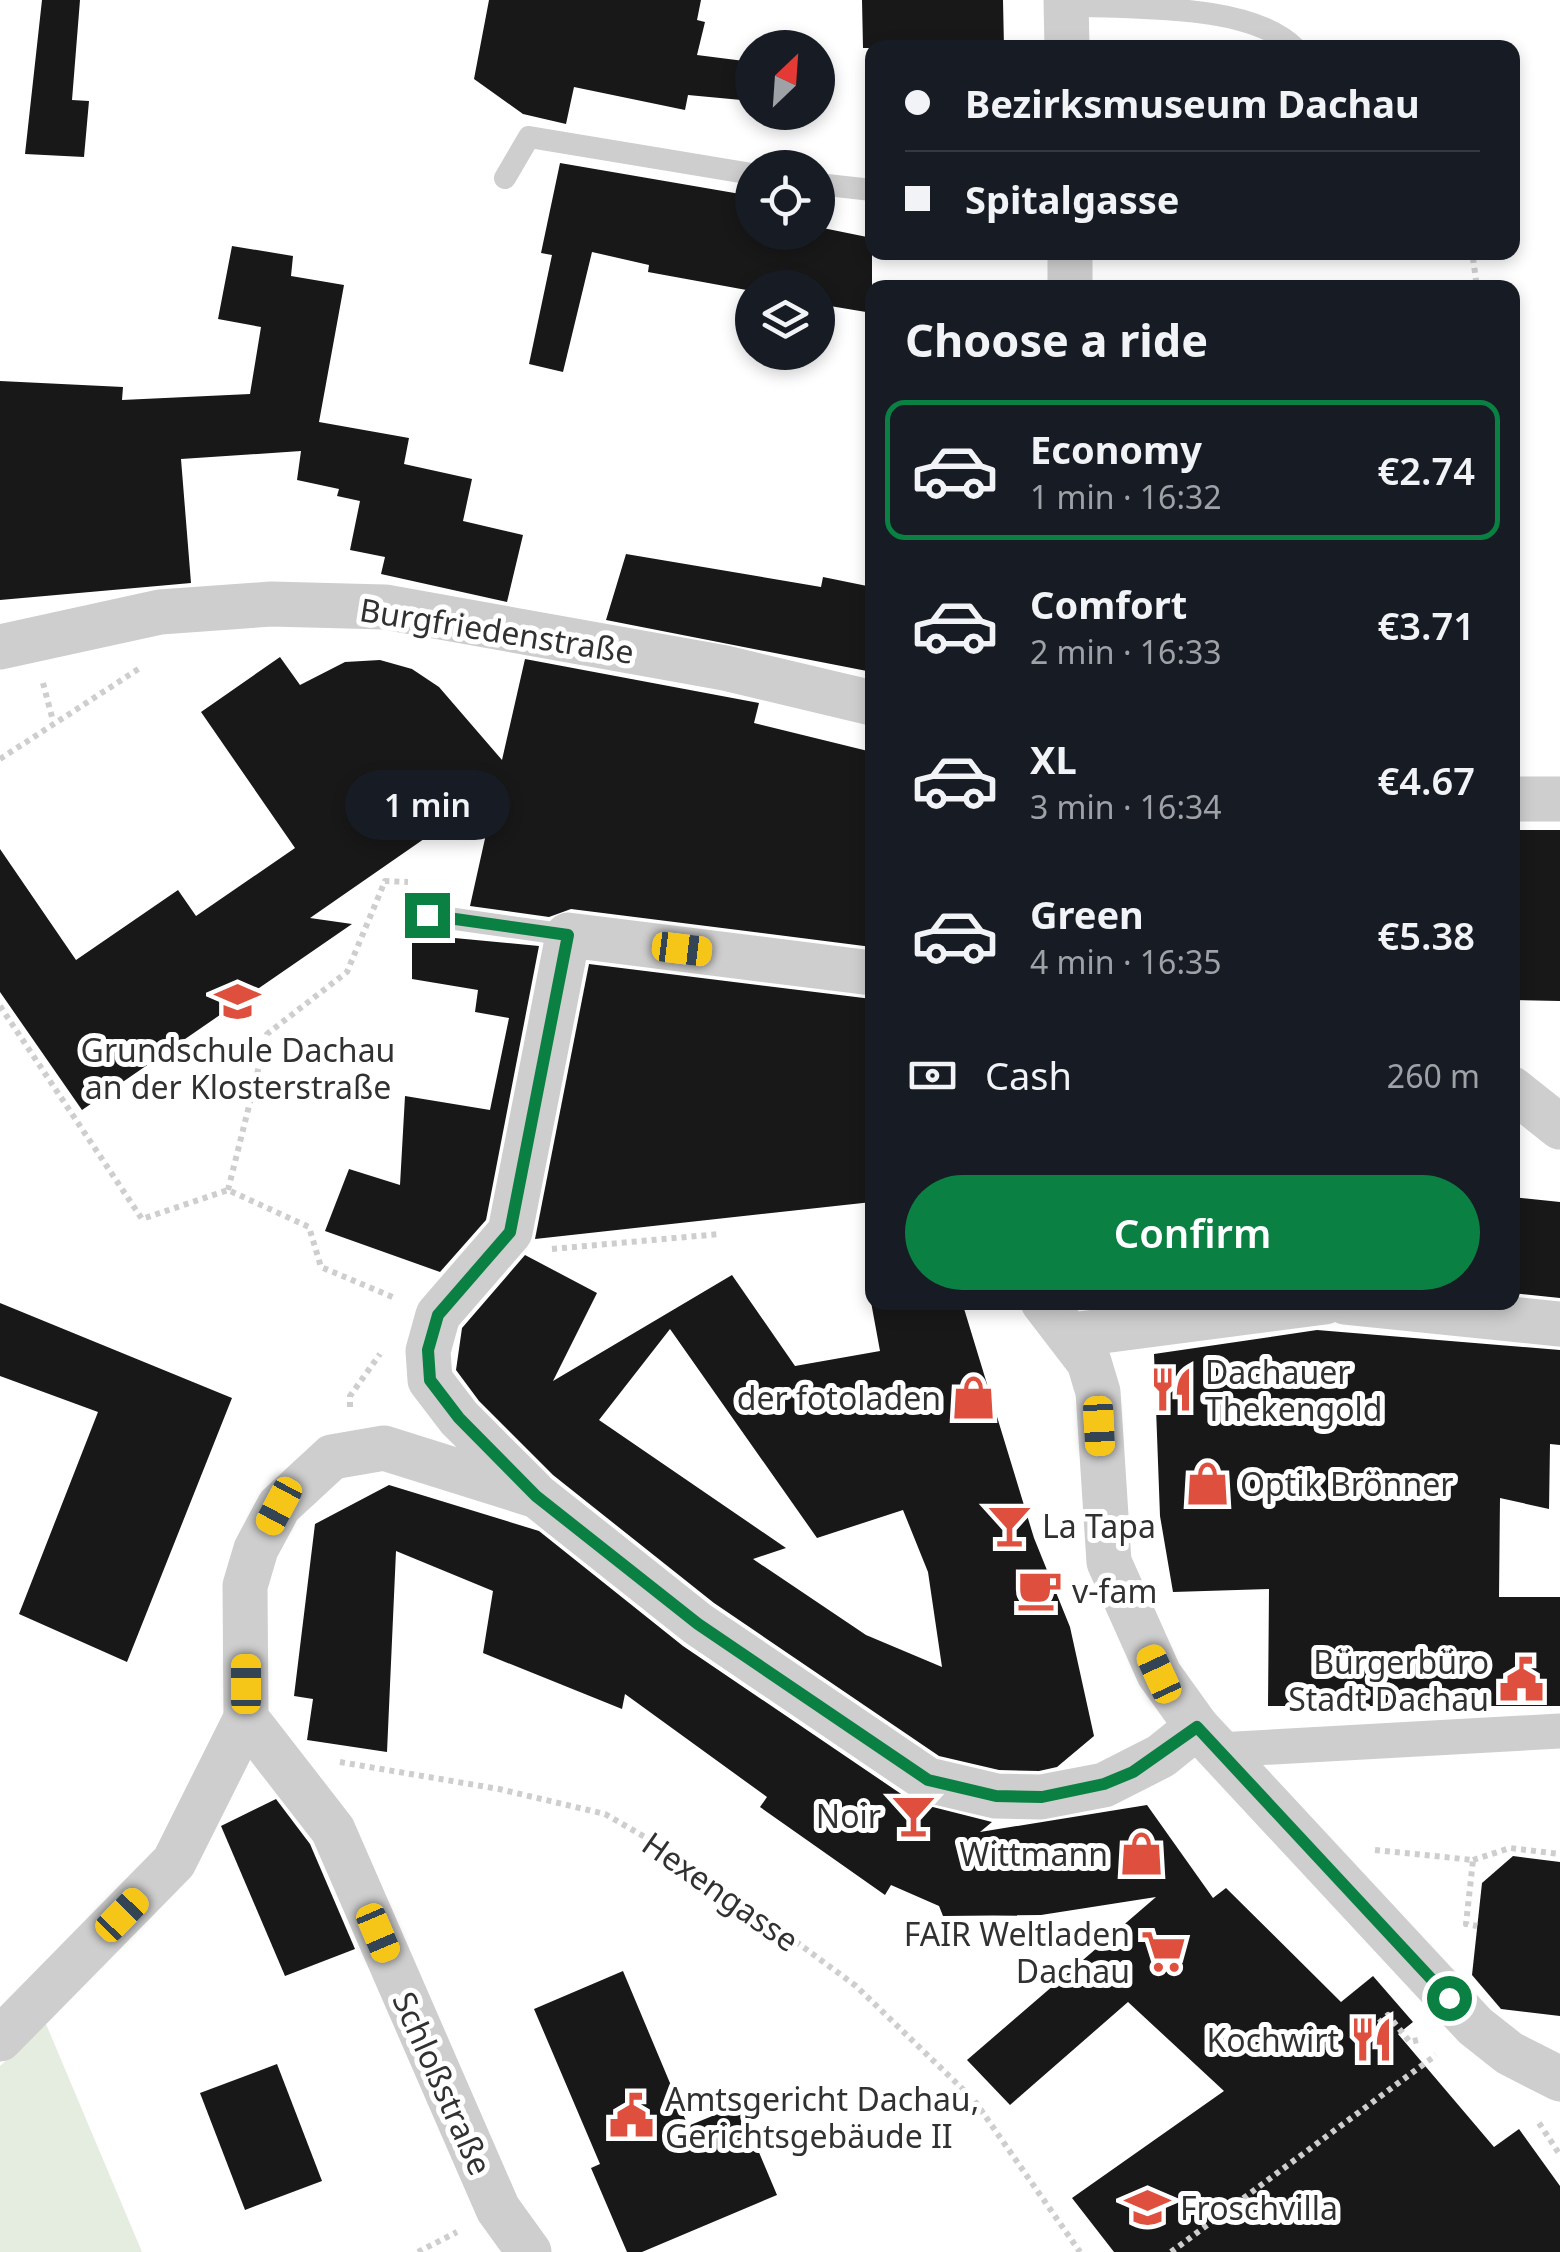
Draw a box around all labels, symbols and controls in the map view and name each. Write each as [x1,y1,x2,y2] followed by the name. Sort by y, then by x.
[735,30,835,130] north arrow
[735,30,835,370] map controls
[965,77,1420,129] text: Bezirksmuseum Dachau
[735,150,835,250] button: locate
[965,173,1180,225] text: Spitalgasse
[735,270,835,370] button: layers
[905,309,1208,370] text: Choose a ride
[1030,423,1202,475] text: Economy
[910,425,1000,515] icon: car
[1378,444,1475,496] text: €2.74
[1030,475,1222,518] text: 1 min · 16:32
[1030,578,1187,630] text: Comfort
[910,580,1000,670] icon: car
[357,587,637,673] street label: Burgfriedenstraße
[1378,599,1475,651] text: €3.71
[1030,630,1222,673] text: 2 min · 16:33
[1030,733,1077,785] text: XL
[910,735,1000,825] icon: car
[1378,754,1475,806] text: €4.67
[344,770,510,840] callout: 1 min
[384,783,471,826] text: 1 min
[1030,785,1222,828] text: 3 min · 16:34
[1030,888,1144,940] text: Green
[910,890,1000,980] icon: car
[405,893,450,938] route end
[1378,909,1475,961] text: €5.38
[650,930,714,968] car
[1030,940,1222,983] text: 4 min · 16:35
[214,977,262,1025] school or university icon: Grundschule Dachau an der Klosterstraße
[81,1028,395,1108] place label: Grundschule Dachau an der Klosterstraße
[905,1048,960,1103] icon: cash
[985,1049,1072,1101] text: Cash
[1387,1054,1480,1097] text: 260 m
[905,1175,1480,1290] button: Confirm
[1205,1350,1383,1430] place label: Dachauer Thekengold
[1148,1365,1196,1413] restaurant icon: Dachauer Thekengold
[950,1373,998,1421] shop icon: der fotoladen
[737,1376,941,1419] place label: der fotoladen
[1082,1395,1116,1457] car
[1183,1459,1231,1507] shop icon: Optik Brönner
[1240,1462,1453,1505] place label: Optik Brönner
[252,1472,306,1540] car
[985,1501,1033,1549] bar icon: La Tapa
[1042,1504,1156,1547] place label: La Tapa
[1015,1566,1063,1614] cafe icon: v-fam
[1072,1569,1157,1612] place label: v-fam
[1133,1640,1185,1708] car
[1288,1640,1489,1720] place label: Bürgerbüro Stadt Dachau
[231,1654,261,1714] car
[1498,1655,1546,1703] public building icon: Bürgerbüro Stadt Dachau
[890,1791,938,1839] bar icon: Noir
[816,1794,881,1837] place label: Noir
[634,1821,808,1961] street label: Hexengasse
[1117,1829,1165,1877] shop icon: Wittmann
[959,1832,1108,1875] place label: Wittmann
[90,1883,154,1947] car
[352,1900,404,1966] car
[904,1912,1130,1992] place label: FAIR Weltladen Dachau
[1139,1927,1187,1975] supermarket icon: FAIR Weltladen Dachau
[1427,1976,1472,2021] route start
[383,1985,503,2181] street label: Schloßstraße
[1348,2015,1396,2063] restaurant icon: Kochwirt
[1207,2018,1339,2061] place label: Kochwirt
[665,2077,979,2157] place label: Amtsgericht Dachau, Gerichtsgebäude II
[608,2092,656,2140] public building icon: Amtsgericht Dachau, Gerichtsgebäude II
[1123,2183,1171,2231] school or university icon: Froschvilla
[1180,2186,1338,2229] place label: Froschvilla

